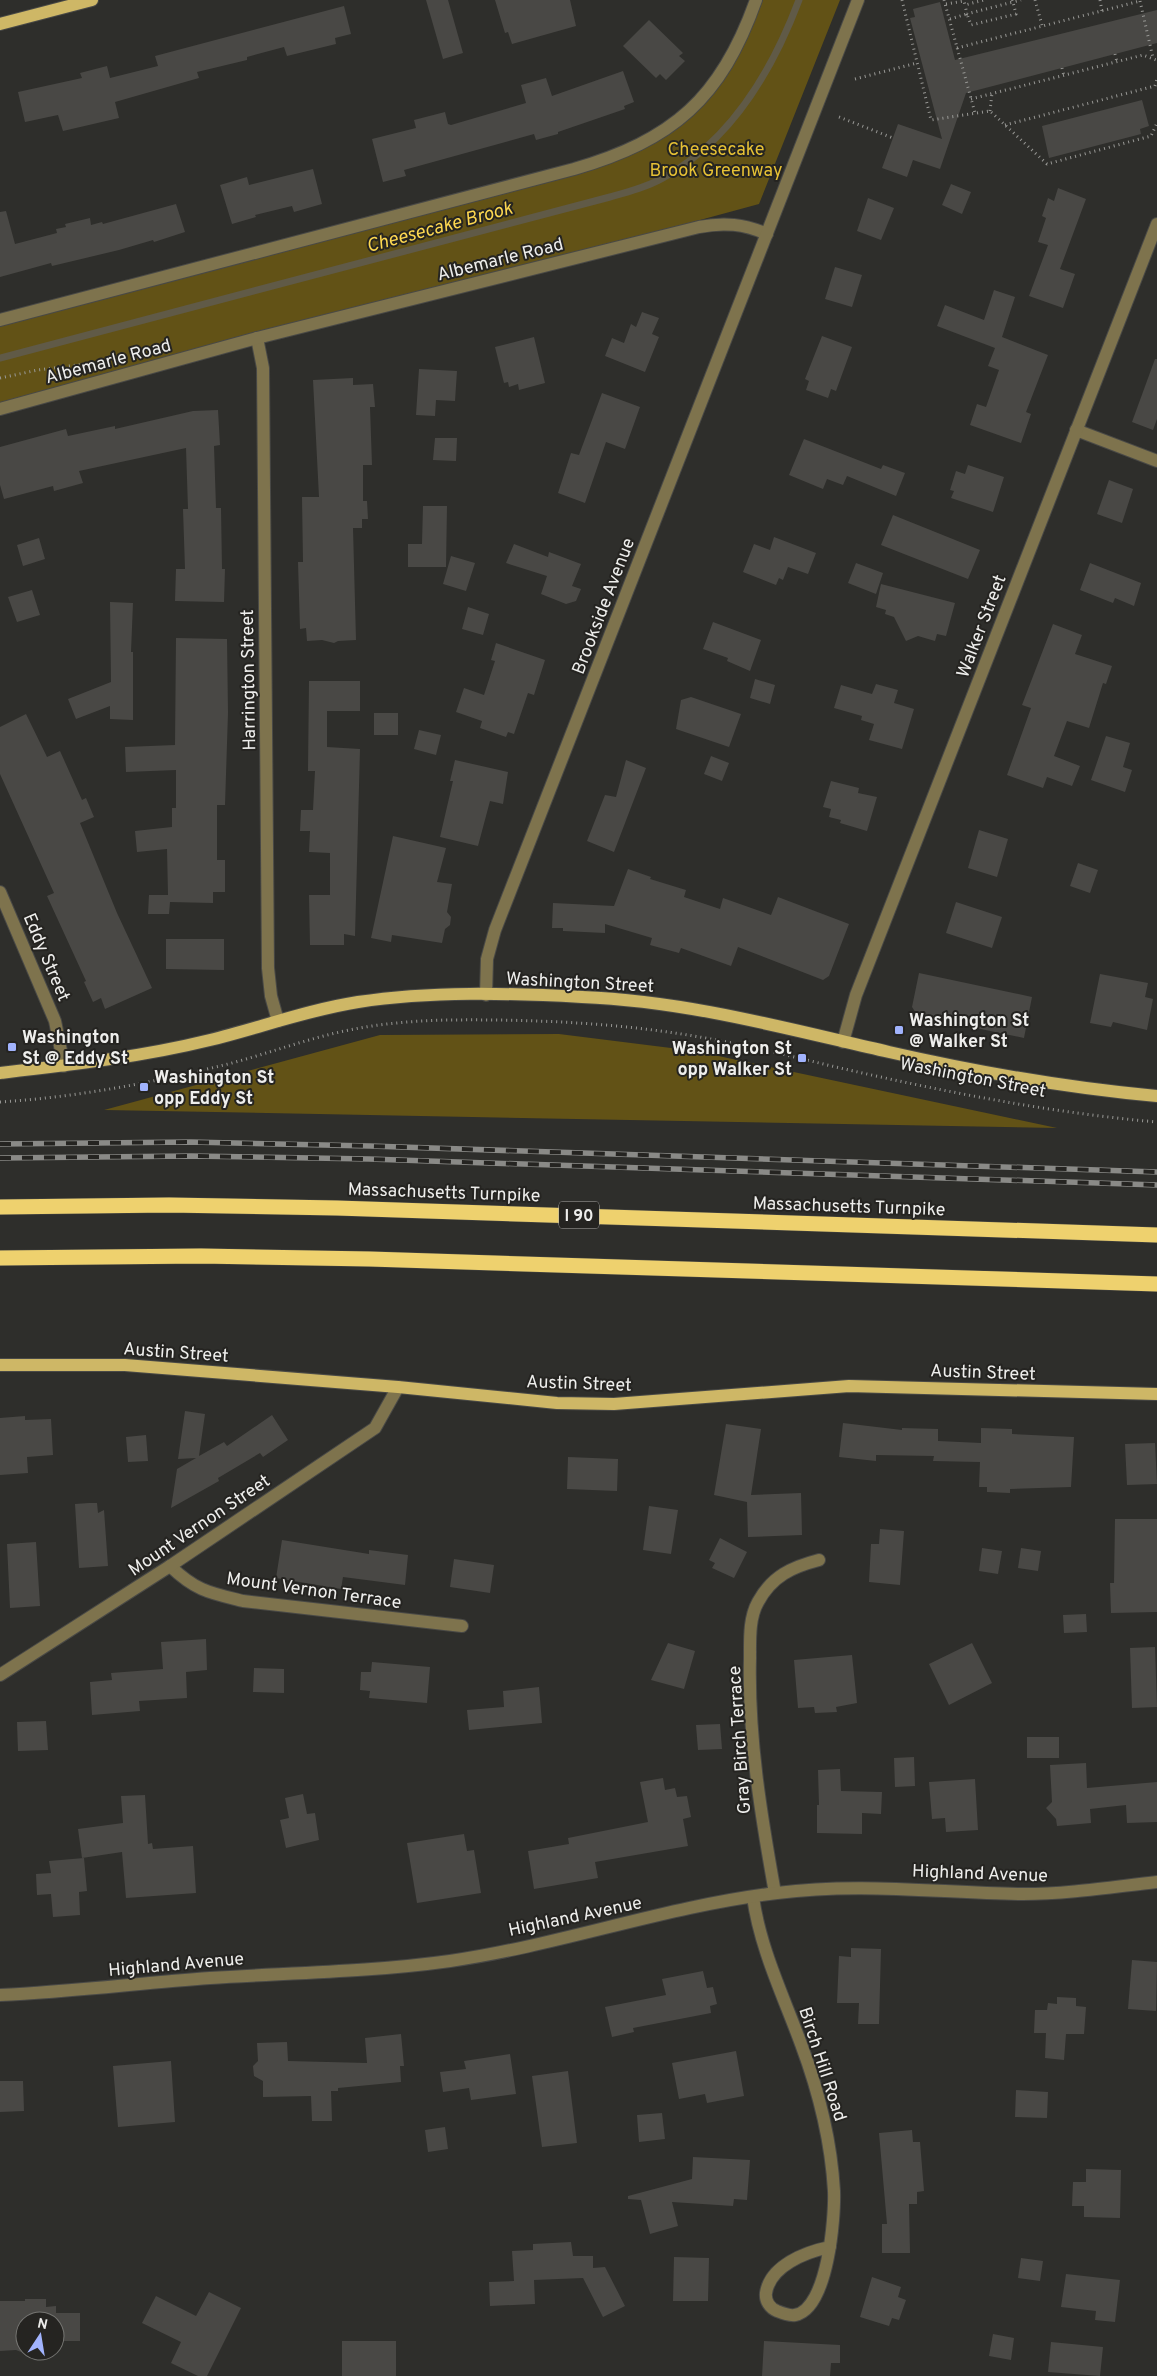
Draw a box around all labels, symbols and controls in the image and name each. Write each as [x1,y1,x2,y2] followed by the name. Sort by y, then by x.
[650,139,782,183] park label: Cheesecake Brook Greenway
[364,197,516,259] water label: Cheesecake Brook
[435,234,566,287] street label: Albemarle Road
[43,335,174,390] street label: Albemarle Road
[568,535,641,678] street label: Brookside Avenue
[952,572,1013,681] street label: Walker Street
[237,609,262,751] street label: Harrington Street
[17,910,75,1005] street label: Eddy Street
[505,968,655,999] street label: Washington Street
[909,1010,1029,1054] place label: Washington St @ Walker St
[893,1024,905,1036] marker: Washington St @ Walker St
[22,1027,128,1071] place label: Washington St @ Eddy St
[672,1038,792,1082] place label: Washington St opp Walker St
[6,1041,18,1053] marker: Washington St @ Eddy St
[796,1052,808,1064] marker: Washington St opp Walker St
[898,1053,1048,1104] street label: Washington Street
[154,1067,274,1111] place label: Washington St opp Eddy St
[138,1081,150,1093] marker: Washington St opp Eddy St
[347,1179,541,1208] street label: Massachusetts Turnpike
[752,1193,946,1222] street label: Massachusetts Turnpike
[559,1202,599,1228] road number: I 90
[122,1338,229,1369] street label: Austin Street
[930,1360,1036,1387] street label: Austin Street
[526,1371,632,1398] street label: Austin Street
[125,1470,275,1582] street label: Mount Vernon Street
[225,1568,403,1615] street label: Mount Vernon Terrace
[724,1665,757,1815] street label: Gray Birch Terrace
[912,1861,1048,1888] street label: Highland Avenue
[506,1892,644,1943] street label: Highland Avenue
[107,1948,245,1983] street label: Highland Avenue
[792,2004,851,2125] street label: Birch Hill Road
[15,2311,65,2361] north arrow
[36,2315,49,2334] text: N

